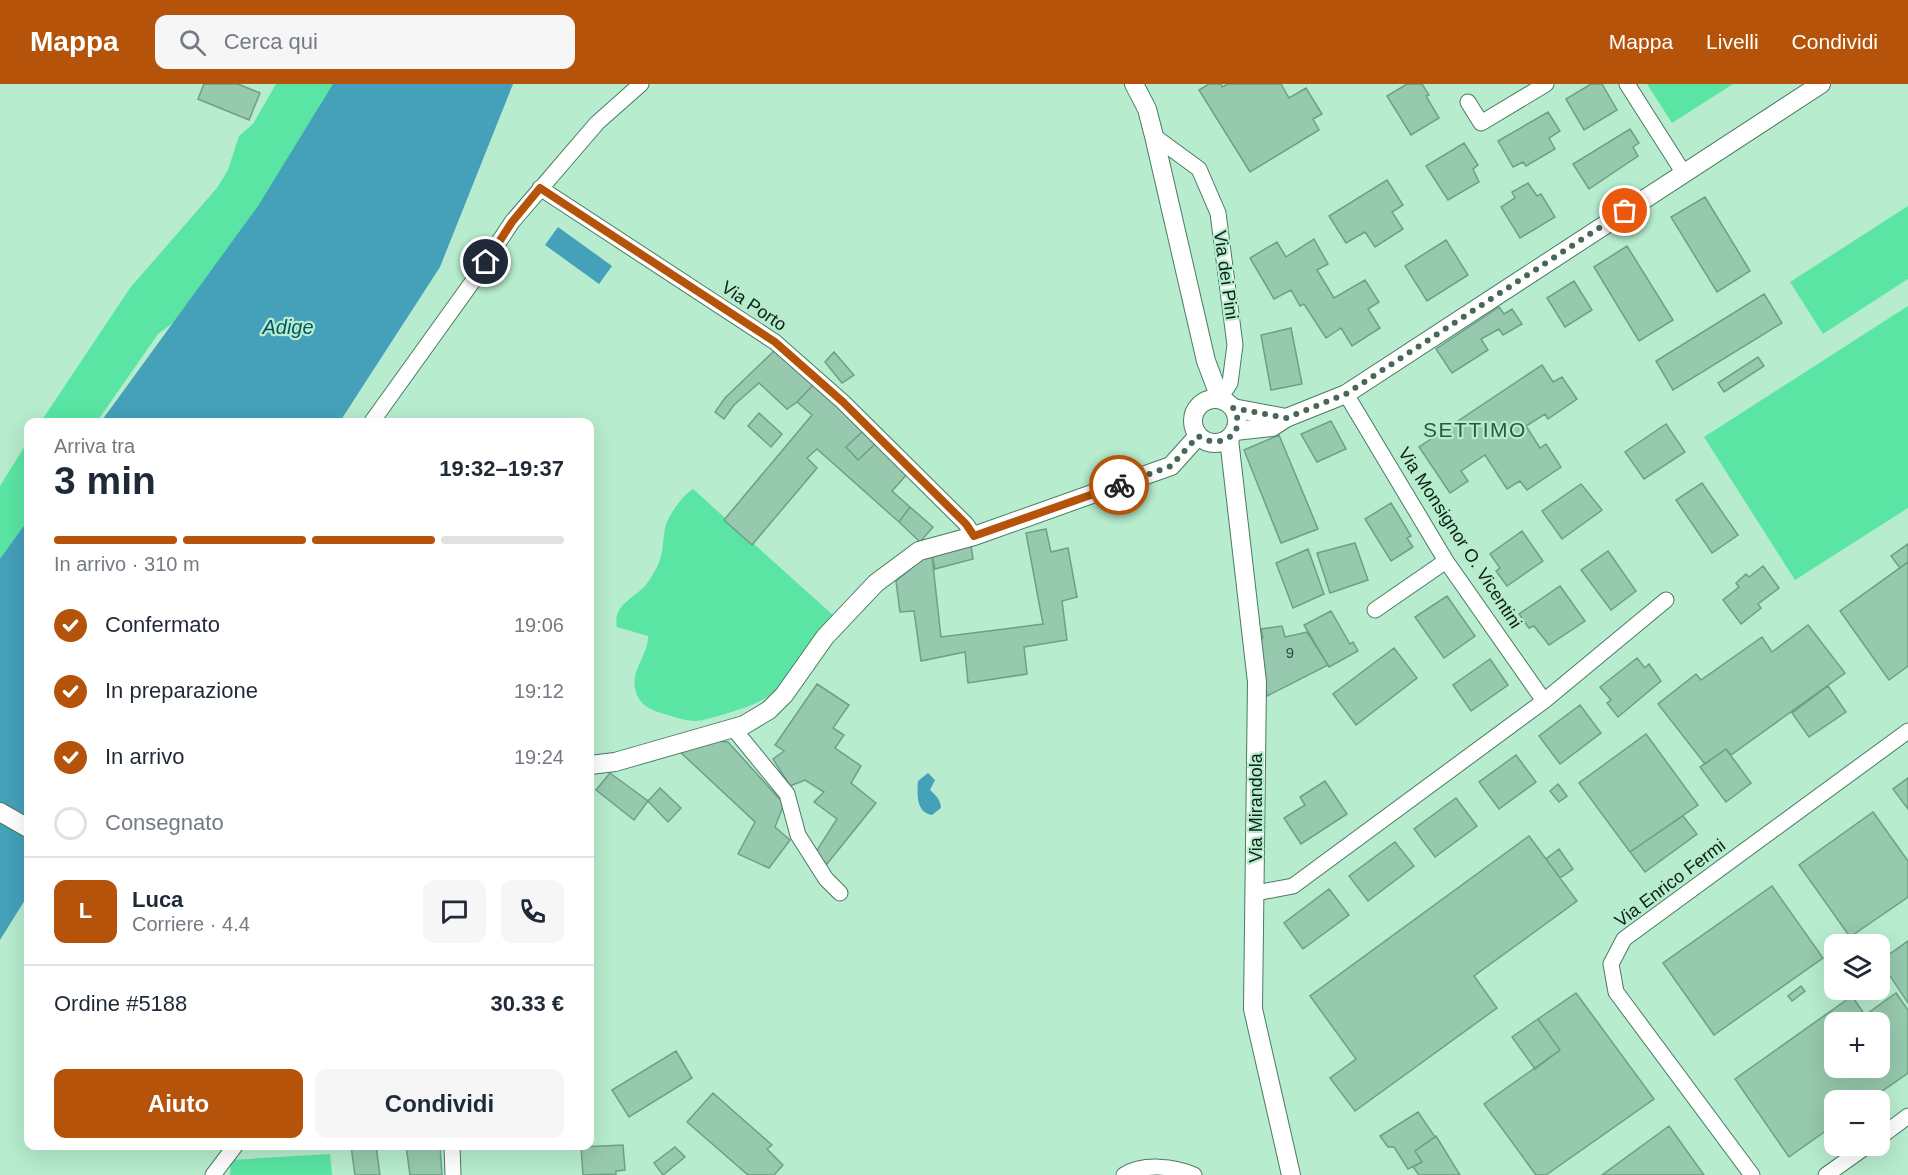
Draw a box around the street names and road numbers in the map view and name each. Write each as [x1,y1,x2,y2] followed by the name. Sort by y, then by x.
[1210,229,1242,321] street label: Via dei Pini
[718,277,790,335] street label: Via Porto
[1394,444,1526,632] street label: Via Monsignor O. Vicentini
[1246,752,1266,863] street label: Via Mirandola
[1611,835,1729,931] street label: Via Enrico Fermi

